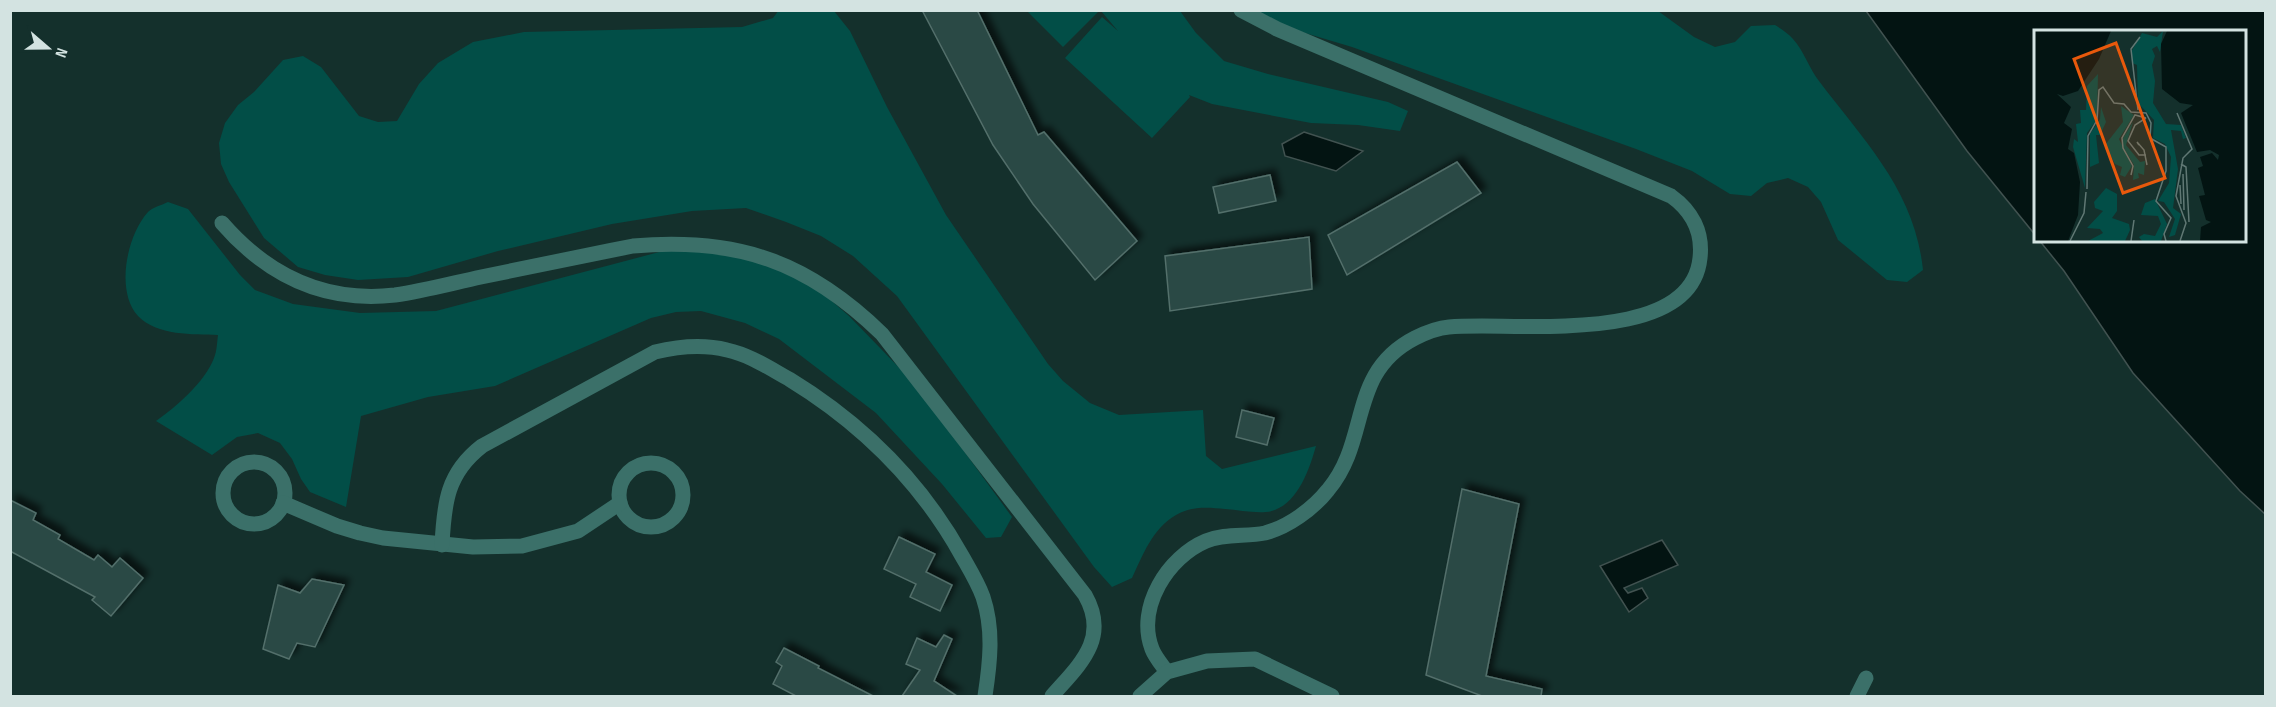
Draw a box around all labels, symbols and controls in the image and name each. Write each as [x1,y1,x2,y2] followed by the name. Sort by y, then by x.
[18,18,78,78] north arrow
[2034,30,2246,242] inset map
[50,45,71,60] text: N

